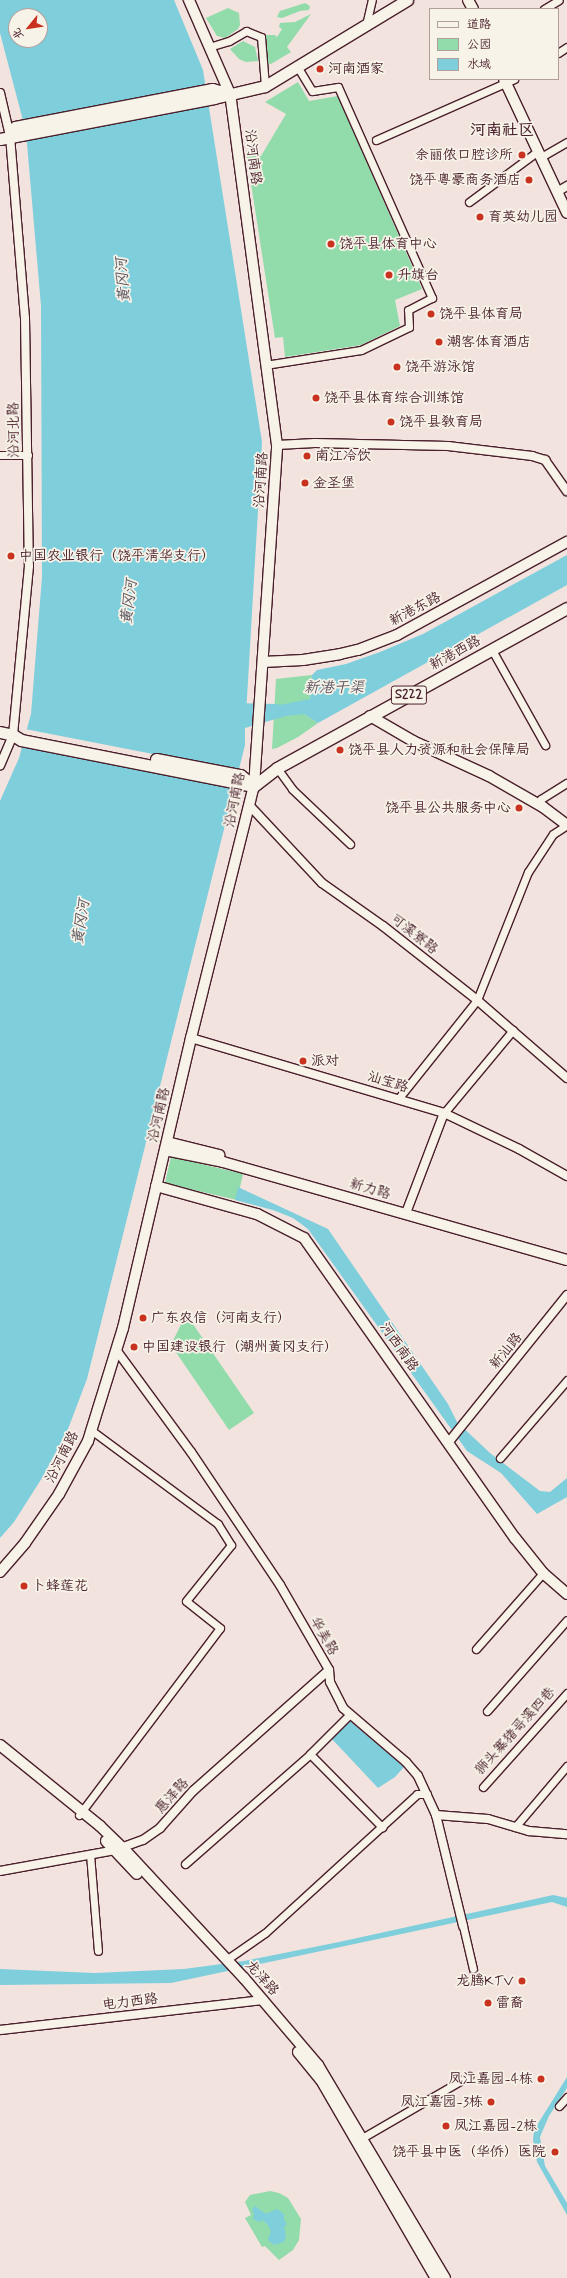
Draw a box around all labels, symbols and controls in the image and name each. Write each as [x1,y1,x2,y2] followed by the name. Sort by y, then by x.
[8,8,48,48] north arrow
[429,8,559,80] legend
[467,17,491,33] text: 道路
[10,25,27,42] text: 北
[467,37,491,53] text: 公园
[467,57,491,73] text: 水域
[328,61,384,77] place label: 河南酒家
[315,64,325,74] marker: 河南酒家
[470,121,534,141] district label: 河南社区
[241,128,265,186] street label: 沿河南路
[415,147,513,163] place label: 余丽侬口腔诊所
[516,149,528,161] marker: 余丽侬口腔诊所
[409,172,521,188] place label: 饶平粤豪商务酒店
[524,175,534,185] marker: 饶平粤豪商务酒店
[488,209,558,225] place label: 育英幼儿园
[475,212,485,222] marker: 育英幼儿园
[339,236,437,252] place label: 饶平县体育中心
[326,239,336,249] marker: 饶平县体育中心
[113,257,135,303] water label: 黄冈河
[397,267,439,283] place label: 升旗台
[384,270,394,280] marker: 升旗台
[439,306,523,322] place label: 饶平县体育局
[426,309,436,319] marker: 饶平县体育局
[447,334,531,350] place label: 潮客体育酒店
[434,337,444,347] marker: 潮客体育酒店
[405,359,475,375] place label: 饶平游泳馆
[392,362,402,372] marker: 饶平游泳馆
[324,390,464,406] place label: 饶平县体育综合训练馆
[311,393,321,403] marker: 饶平县体育综合训练馆
[5,402,23,458] street label: 沿河北路
[399,414,483,430] place label: 饶平县教育局
[386,417,396,427] marker: 饶平县教育局
[315,448,371,464] place label: 南江冷饮
[251,451,271,509] street label: 沿河南路
[302,451,312,461] marker: 南江冷饮
[313,475,355,491] place label: 金圣堡
[300,478,310,488] marker: 金圣堡
[19,548,215,564] place label: 中国农业银行（饶平清华支行）
[6,551,16,561] marker: 中国农业银行（饶平清华支行）
[118,579,142,625] water label: 黄冈河
[386,588,444,630] street label: 新港东路
[426,632,484,674] street label: 新港西路
[304,680,364,698] water label: 新港干渠
[390,684,428,706] road number: S222
[348,742,530,758] place label: 饶平县人力资源和社会保障局
[335,745,345,755] marker: 饶平县人力资源和社会保障局
[221,771,249,829] street label: 沿河南路
[385,800,511,816] place label: 饶平县公共服务中心
[514,803,524,813] marker: 饶平县公共服务中心
[70,898,94,946] water label: 黄冈河
[387,910,441,958] street label: 可溪寮路
[311,1053,339,1069] place label: 派对
[298,1056,308,1066] marker: 派对
[365,1068,411,1096] street label: 汕宝路
[145,1086,173,1144] street label: 沿河南路
[347,1175,393,1203] street label: 新力路
[151,1310,291,1326] place label: 广东农信（河南支行）
[138,1313,148,1323] marker: 广东农信（河南支行）
[376,1319,422,1375] street label: 河西南路
[486,1329,526,1373] street label: 新汕路
[142,1339,338,1355] place label: 中国建设银行（潮州黄冈支行）
[129,1342,139,1352] marker: 中国建设银行（潮州黄冈支行）
[42,1428,82,1486] street label: 沿河南路
[32,1578,88,1594] place label: 卜蜂莲花
[19,1581,29,1591] marker: 卜蜂莲花
[306,1614,342,1658] street label: 华美路
[471,1684,559,1778] street label: 狮头寨猪哥溪四巷
[152,1775,192,1817] street label: 惠泽路
[242,1957,282,1999] street label: 龙泽路
[456,1973,514,1989] place label: 龙腾KTV
[517,1976,527,1986] marker: 龙腾KTV
[101,1990,159,2014] street label: 电力西路
[496,1995,524,2011] place label: 雷裔
[483,1998,493,2008] marker: 雷裔
[449,2071,533,2087] place label: 凤江嘉园-4栋
[536,2074,546,2084] marker: 凤江嘉园-4栋
[400,2094,483,2110] place label: 凤江嘉园-3栋
[486,2097,496,2107] marker: 凤江嘉园-3栋
[454,2118,537,2134] place label: 凤江嘉园-2栋
[441,2121,451,2131] marker: 凤江嘉园-2栋
[392,2144,546,2160] place label: 饶平县中医（华侨）医院
[549,2146,561,2158] marker: 饶平县中医（华侨）医院

